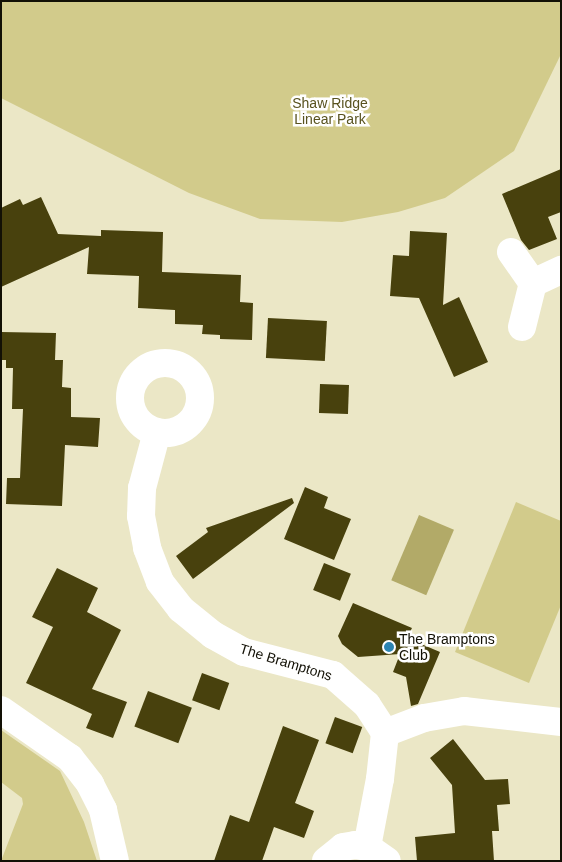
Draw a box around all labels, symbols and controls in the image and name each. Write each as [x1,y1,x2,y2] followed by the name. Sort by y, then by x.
[292,95,368,128] park label: Shaw Ridge Linear Park
[399,631,495,664] place label: The Bramptons Club
[238,640,334,684] street label: The Bramptons
[383,641,395,653] marker: The Bramptons Club

